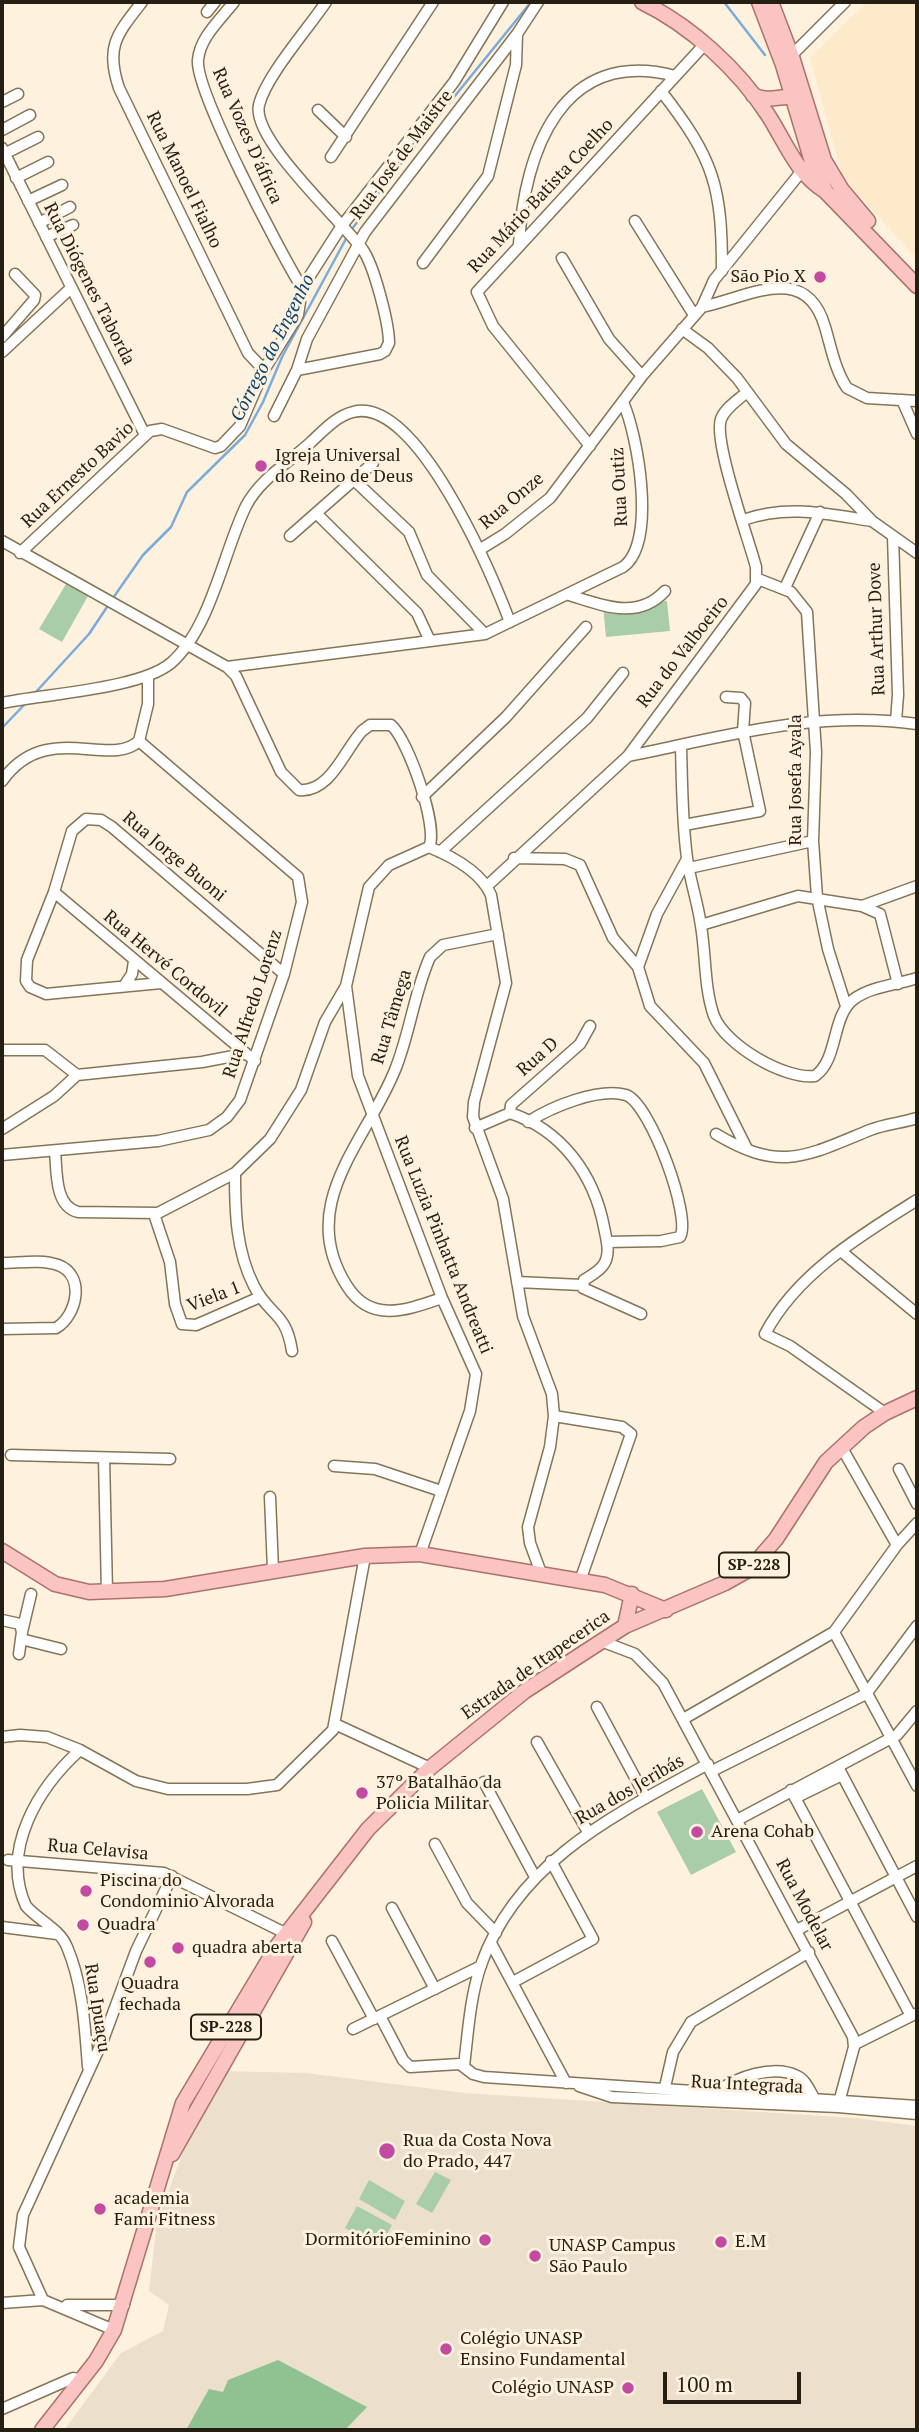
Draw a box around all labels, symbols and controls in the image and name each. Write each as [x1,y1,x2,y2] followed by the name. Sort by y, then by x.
[207,65,287,207] street label: Rua Vozes D'áfrica
[346,86,458,224] street label: Rua José de Maistre
[141,108,227,252] street label: Rua Manoel Fialho
[464,114,618,278] street label: Rua Mário Batista Coelho
[39,199,139,369] street label: Rua Diógenes Taborda
[730,266,806,288] place label: São Pio X
[812,269,828,285] marker: São Pio X
[226,270,320,426] water label: Córrego do Engenho
[17,417,139,533] street label: Rua Ernesto Bavio
[275,445,413,488] place label: Igreja Universal do Reino de Deus
[607,447,633,527] street label: Rua Outiz
[253,458,269,474] marker: Igreja Universal do Reino de Deus
[476,468,548,534] street label: Rua Onze
[864,562,890,696] street label: Rua Arthur Dove
[633,592,733,712] street label: Rua do Valboeiro
[785,714,807,846] street label: Rua Josefa Ayala
[118,807,230,907] street label: Rua Jorge Buoni
[99,906,231,1022] street label: Rua Hervé Cordovil
[219,927,287,1081] street label: Rua Alfredo Lorenz
[367,967,417,1067] street label: Rua Tâmega
[513,1033,563,1081] street label: Rua D
[389,1133,497,1357] street label: Rua Luzia Pinhatta Andreatti
[184,1277,244,1317] street label: Viela 1
[719,1553,789,1578] road number: SP-228
[458,1606,614,1724] street label: Estrada de Itapecerica
[572,1750,688,1830] street label: Rua dos Jeribás
[376,1772,502,1814] place label: 37º Batalhão da Policia Militar
[354,1785,370,1801] marker: 37º Batalhão da Policia Militar
[711,1821,814,1843] place label: Arena Cohab
[689,1824,705,1840] marker: Arena Cohab
[47,1835,149,1865] street label: Rua Celavisa
[771,1855,837,1955] street label: Rua Modelar
[100,1870,275,1912] place label: Piscina do Condominio Alvorada
[78,1883,94,1899] marker: Piscina do Condominio Alvorada
[97,1914,156,1936] place label: Quadra
[75,1917,91,1933] marker: Quadra
[192,1937,302,1959] place label: quadra aberta
[170,1940,186,1956] marker: quadra aberta
[142,1954,158,1970] marker: Quadra fechada
[79,1962,115,2054] street label: Rua Ipuaçu
[119,1973,181,2016] place label: Quadra fechada
[191,2014,261,2039] road number: SP-228
[690,2071,804,2099] street label: Rua Integrada
[403,2130,552,2172] place label: Rua da Costa Nova do Prado, 447
[377,2141,397,2161] marker: Rua da Costa Nova do Prado, 447
[114,2188,215,2230] place label: academia Fami Fitness
[92,2201,108,2217] marker: academia Fami Fitness
[305,2229,471,2251] place label: DormitórioFeminino
[735,2231,766,2253] place label: E.M
[477,2232,493,2248] marker: DormitórioFeminino
[713,2234,729,2250] marker: E.M
[549,2235,676,2278] place label: UNASP Campus São Paulo
[527,2248,543,2264] marker: UNASP Campus São Paulo
[460,2328,626,2370] place label: Colégio UNASP Ensino Fundamental
[438,2341,454,2357] marker: Colégio UNASP Ensino Fundamental
[667,2358,805,2402] scale bar
[676,2370,733,2398] text: 100 m
[491,2377,614,2399] place label: Colégio UNASP
[620,2380,636,2396] marker: Colégio UNASP

